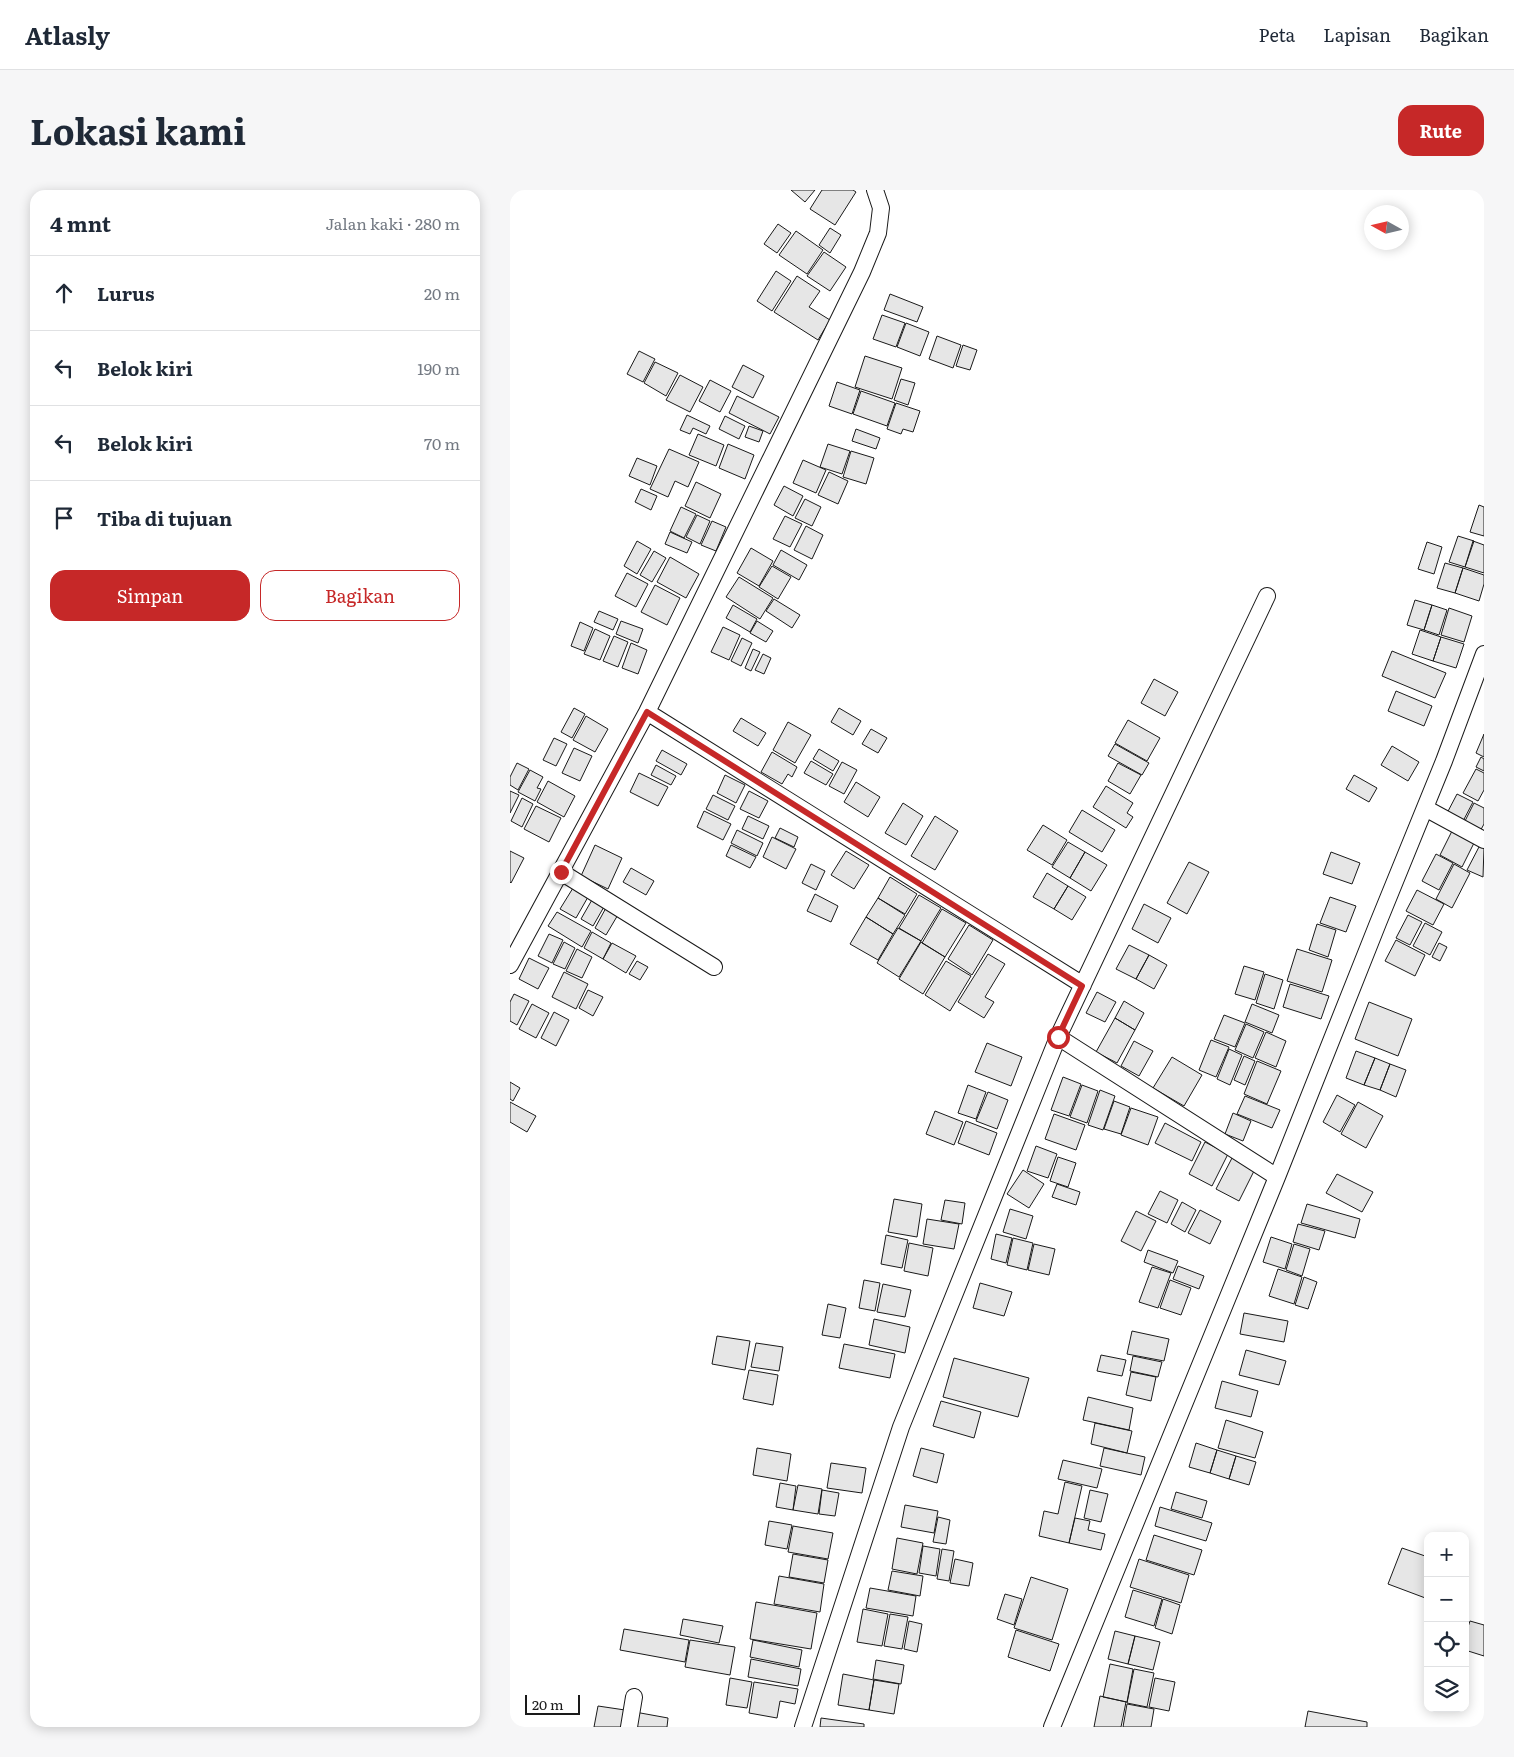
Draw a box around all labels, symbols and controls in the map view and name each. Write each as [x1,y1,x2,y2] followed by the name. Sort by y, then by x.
[25,17,110,52] text: Atlasly
[1259,21,1295,48] text: Peta
[1323,21,1391,48] text: Lapisan
[1419,21,1489,48] text: Bagikan
[30,104,246,156] text: Lokasi kami
[1398,105,1484,156] button: Rute
[1364,205,1409,250] north arrow
[50,207,111,238] text: 4 mnt
[325,211,460,235] text: Jalan kaki · 280 m
[50,279,78,307] icon: ahead
[97,279,154,307] text: Lurus
[424,281,460,305] text: 20 m
[50,354,78,382] icon: left
[97,354,193,382] text: Belok kiri
[417,356,460,380] text: 190 m
[50,429,78,457] icon: left
[97,429,193,457] text: Belok kiri
[424,431,460,455] text: 70 m
[50,504,78,532] icon: arrive
[97,504,232,532] text: Tiba di tujuan
[50,570,250,621] button: Simpan
[260,570,460,621] button: Bagikan
[550,861,573,884] route end
[1047,1026,1070,1049] route start
[1424,1532,1469,1712] map controls
[1424,1532,1469,1577] button: +
[1424,1577,1469,1622] button: −
[1424,1622,1469,1667] button: locate
[1424,1667,1469,1712] button: layers
[525,1692,580,1715] scale bar
[532,1694,564,1714] text: 20 m

